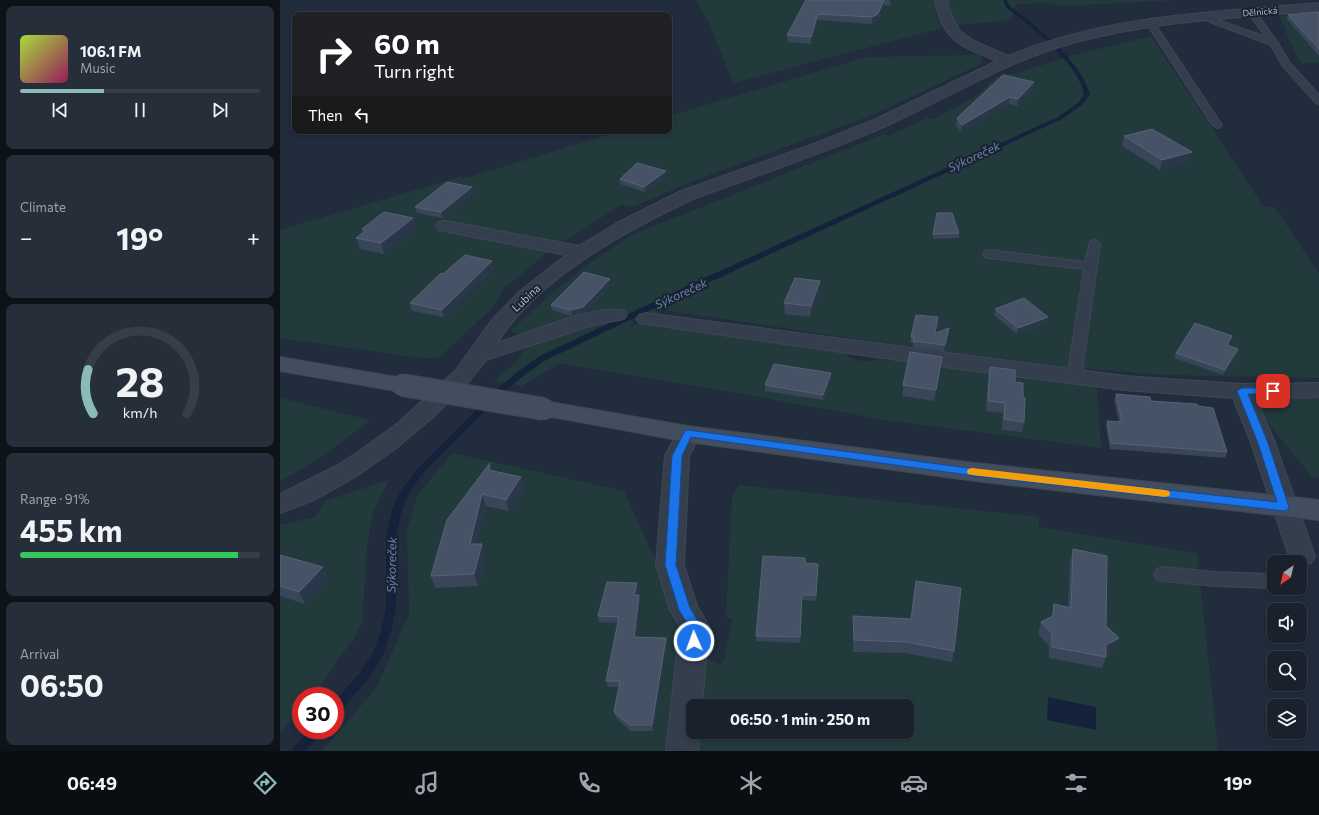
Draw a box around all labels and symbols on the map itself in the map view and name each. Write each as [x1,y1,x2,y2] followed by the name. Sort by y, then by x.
[1242,4,1278,19] street label: Dělnická
[945,138,1002,174] water label: Sýkoreček
[652,275,709,311] water label: Sýkoreček
[509,281,542,314] street label: Lubina
[1256,374,1290,408] pin
[384,536,398,593] water label: Sýkoreček
[1267,555,1307,595] north arrow
[673,620,715,662] position arrow
[292,687,344,739] speed limit sign: 30

